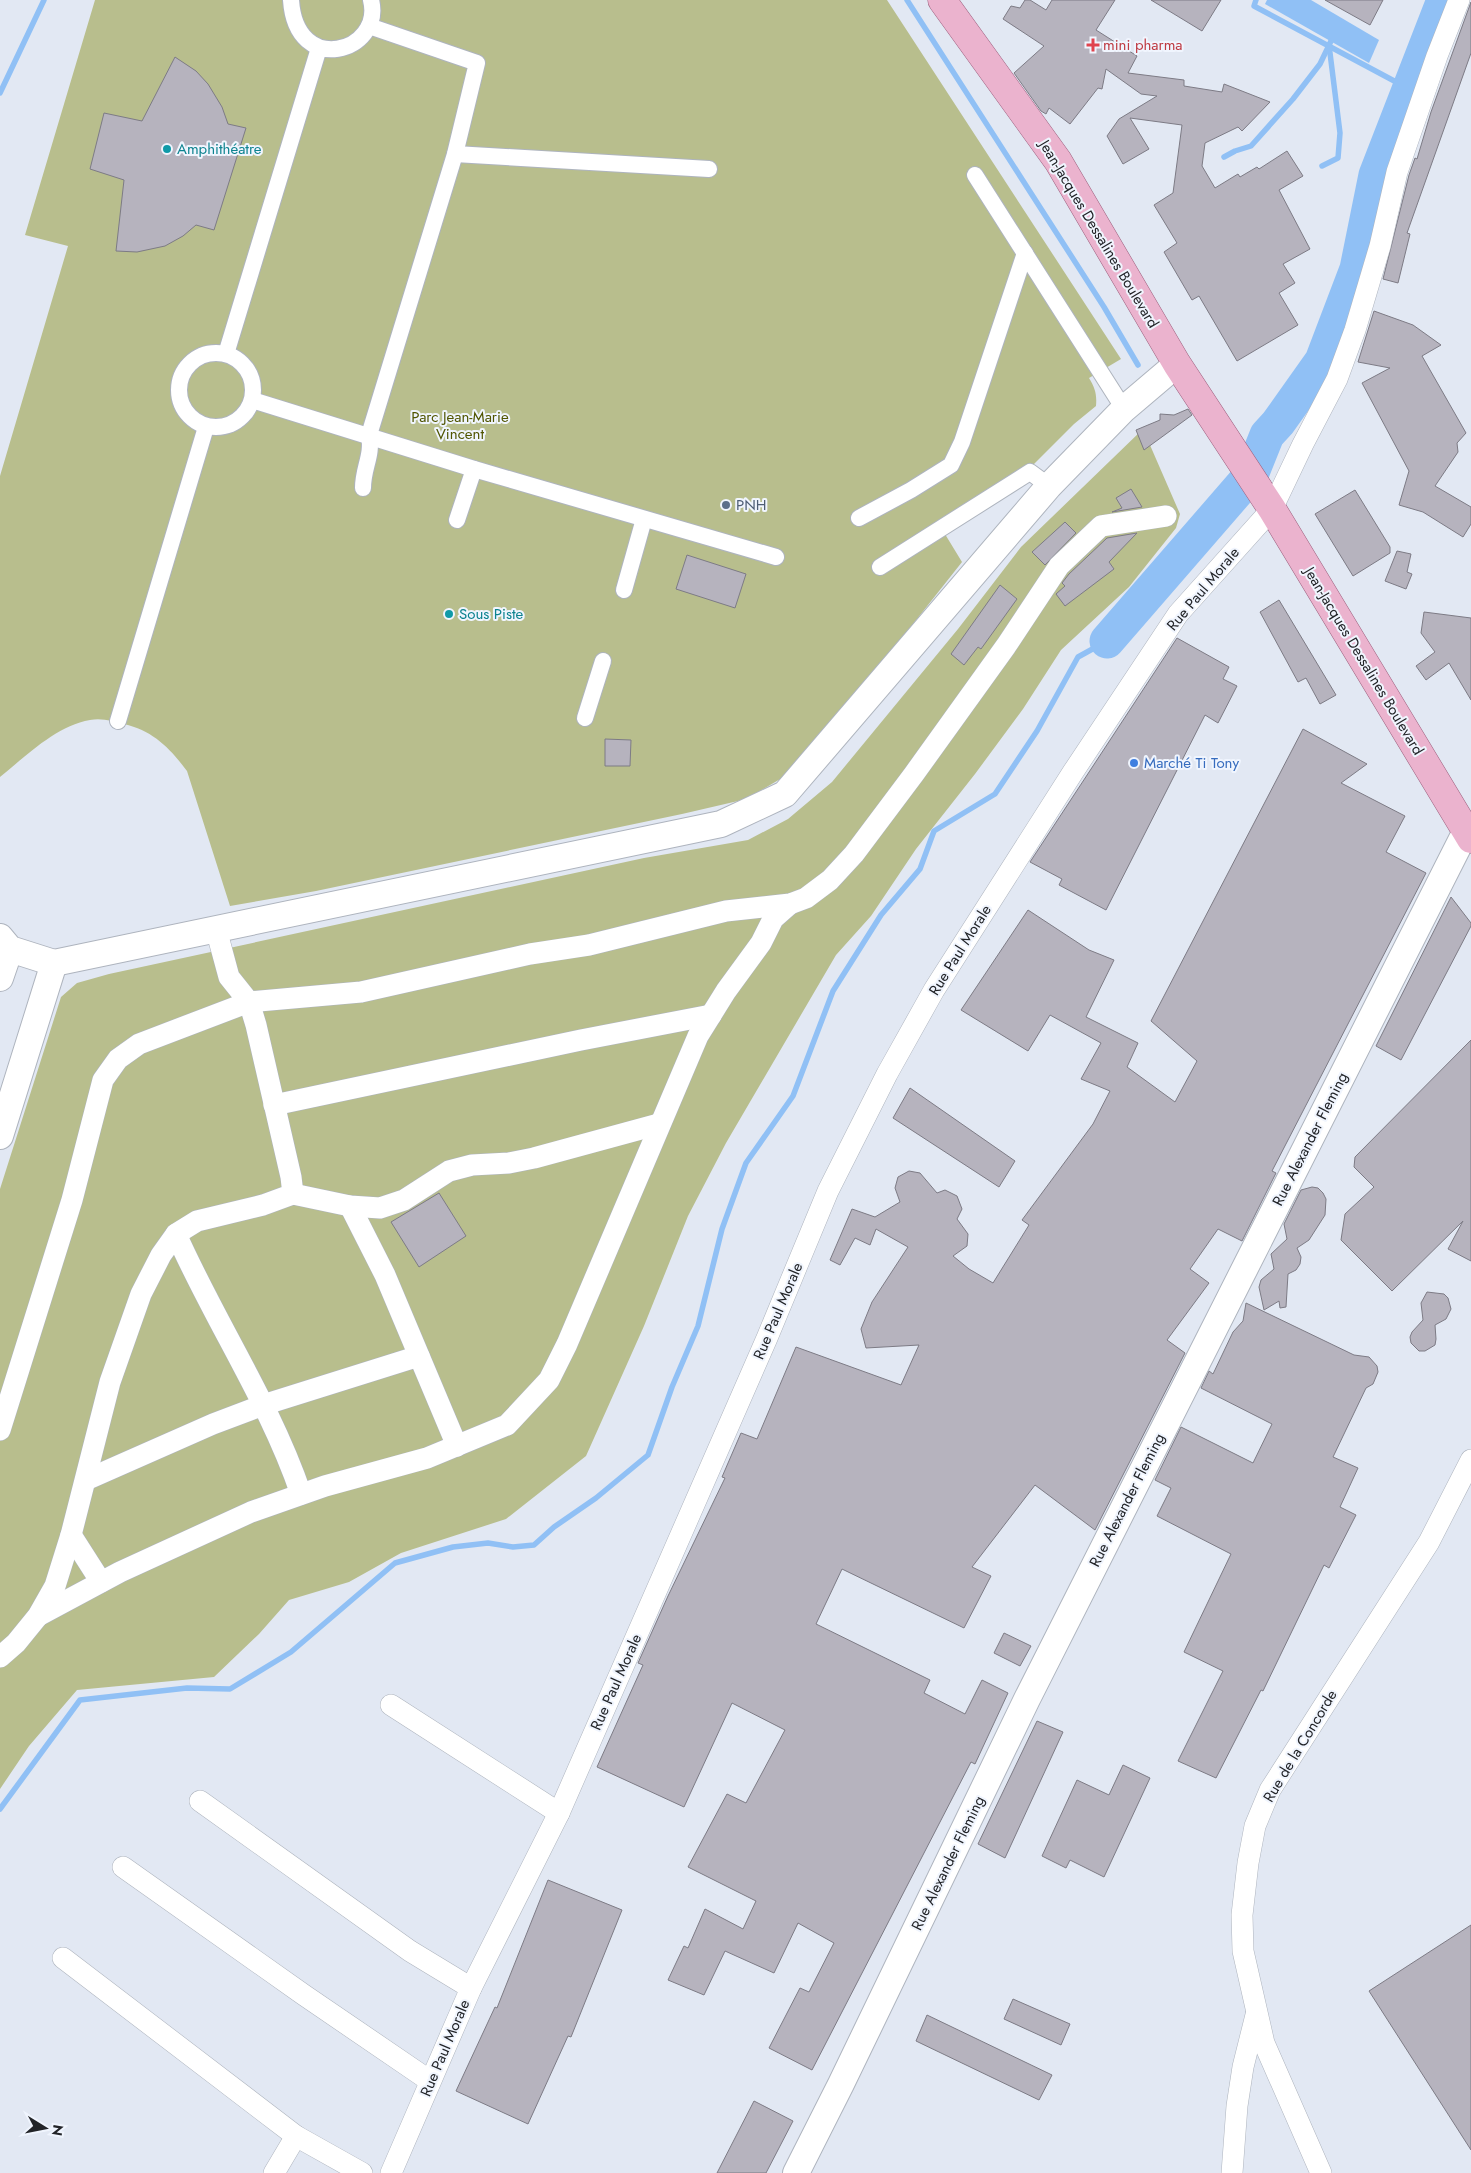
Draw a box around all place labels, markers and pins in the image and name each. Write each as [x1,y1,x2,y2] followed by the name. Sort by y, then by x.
[1103,34,1183,56] place label: mini pharma
[1087,39,1099,51] marker: mini pharma
[177,138,262,160] place label: Amphithéatre
[161,143,173,155] marker: Amphithéatre
[736,494,767,516] place label: PNH
[720,499,732,511] marker: PNH
[459,603,524,625] place label: Sous Piste
[443,608,455,620] marker: Sous Piste
[1144,752,1239,774] place label: Marché Ti Tony
[1128,757,1140,769] marker: Marché Ti Tony

